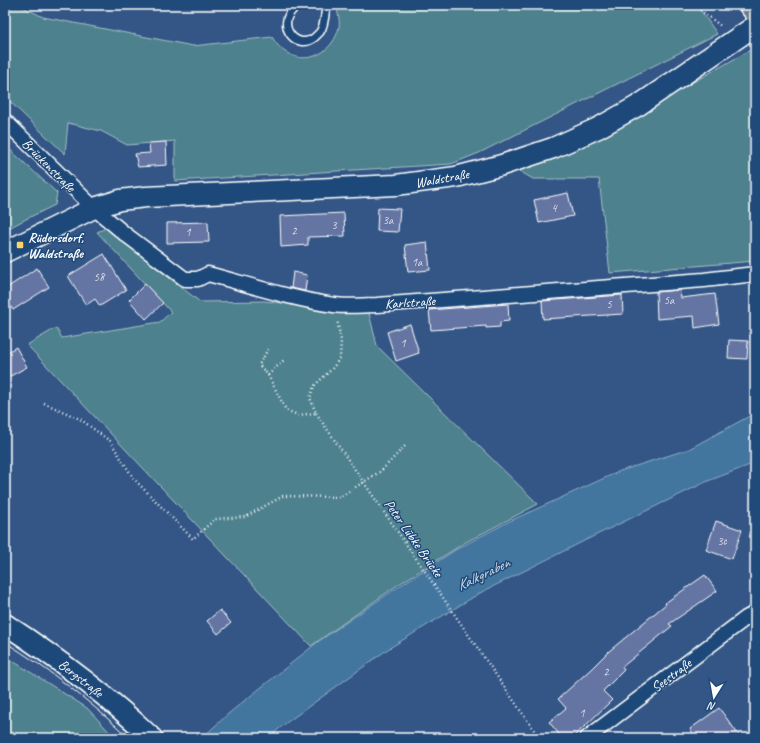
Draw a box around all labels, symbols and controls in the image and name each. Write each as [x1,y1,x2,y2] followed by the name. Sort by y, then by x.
[18,135,80,197] street label: Brückenstraße
[414,165,472,192] street label: Waldstraße
[551,200,558,216] house number: 4
[383,212,394,228] house number: 3a
[331,217,338,233] house number: 3
[291,223,298,239] house number: 2
[185,224,191,240] house number: 1
[28,229,85,262] place label: Rüdersdorf, Waldstraße
[15,240,25,250] marker: Rüdersdorf, Waldstraße
[412,254,423,270] house number: 1a
[94,269,106,285] house number: 58
[384,292,437,313] street label: Karlstraße
[664,292,675,308] house number: 5a
[606,296,612,312] house number: 5
[400,335,406,351] house number: 1
[381,496,447,582] street label: Peter Lübke Brücke
[717,533,728,549] house number: 3c
[454,553,514,595] water label: Kalkgraben
[648,654,696,696] street label: Seestraße
[55,656,108,702] street label: Bergstraße
[603,664,610,680] house number: 2
[694,677,734,717] north arrow
[705,699,717,714] text: N
[579,705,585,721] house number: 1

